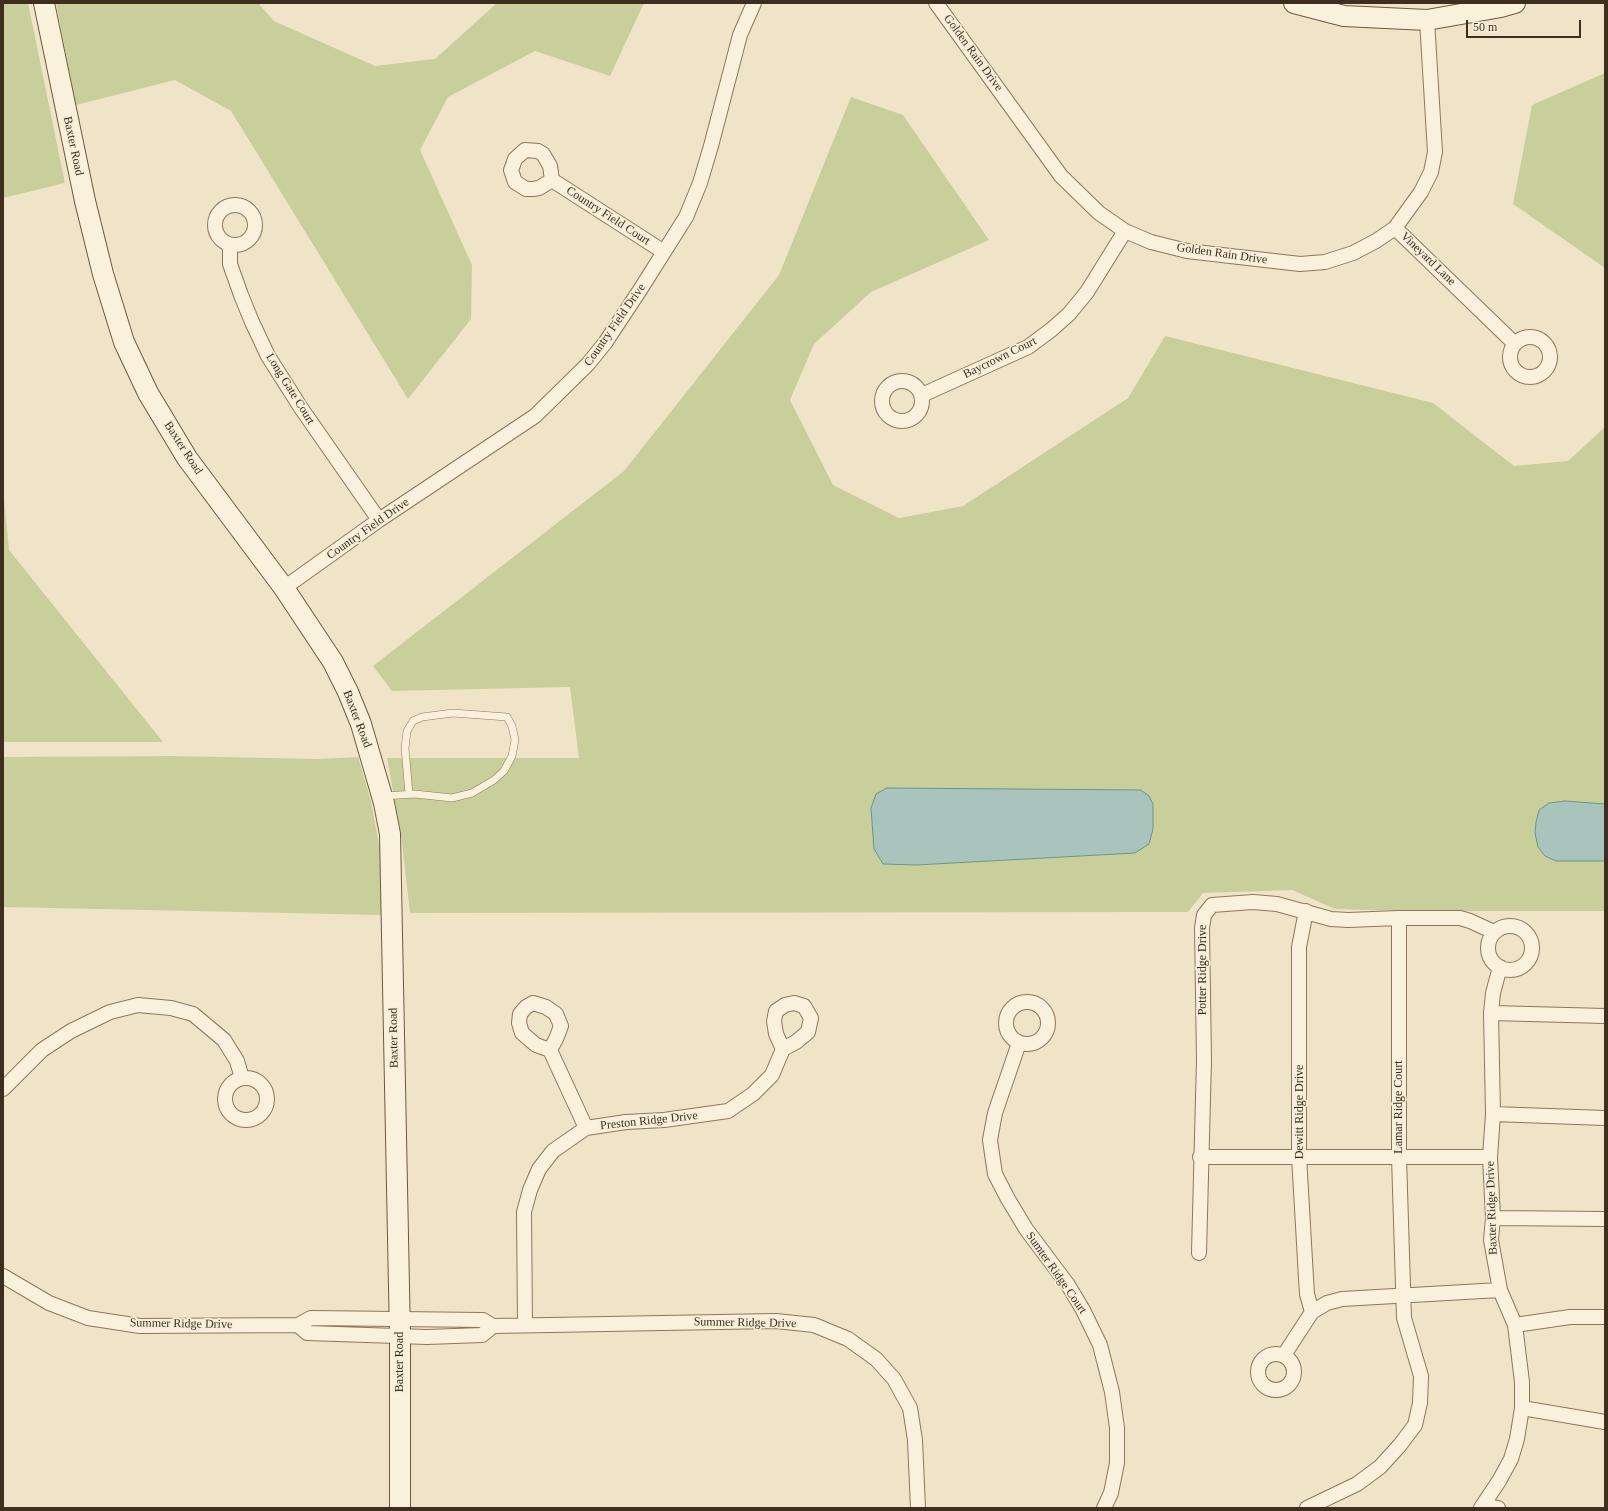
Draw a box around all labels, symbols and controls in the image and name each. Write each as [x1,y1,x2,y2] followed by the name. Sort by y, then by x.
[940,12,1006,94] street label: Golden Rain Drive
[1468,12,1583,38] scale bar
[1473,20,1497,34] text: 50 m
[60,115,86,177] street label: Baxter Road
[563,183,653,249] street label: Country Field Court
[1397,229,1459,289] street label: Vineyard Lane
[1176,241,1268,267] street label: Golden Rain Drive
[581,281,649,369] street label: Country Field Drive
[961,334,1039,382] street label: Baycrown Court
[262,351,318,427] street label: Long Gate Court
[161,419,205,477] street label: Baxter Road
[324,495,412,563] street label: Country Field Drive
[339,688,375,750] street label: Baxter Road
[1196,925,1210,1015] street label: Potter Ridge Drive
[386,1008,402,1068] street label: Baxter Road
[1392,1060,1406,1154] street label: Lamar Ridge Court
[1293,1065,1307,1159] street label: Dewitt Ridge Drive
[600,1109,698,1133] street label: Preston Ridge Drive
[1483,1161,1501,1255] street label: Baxter Ridge Drive
[1022,1229,1090,1317] street label: Sumter Ridge Court
[694,1315,796,1331] street label: Summer Ridge Drive
[130,1316,232,1332] street label: Summer Ridge Drive
[393,1332,407,1392] street label: Baxter Road

